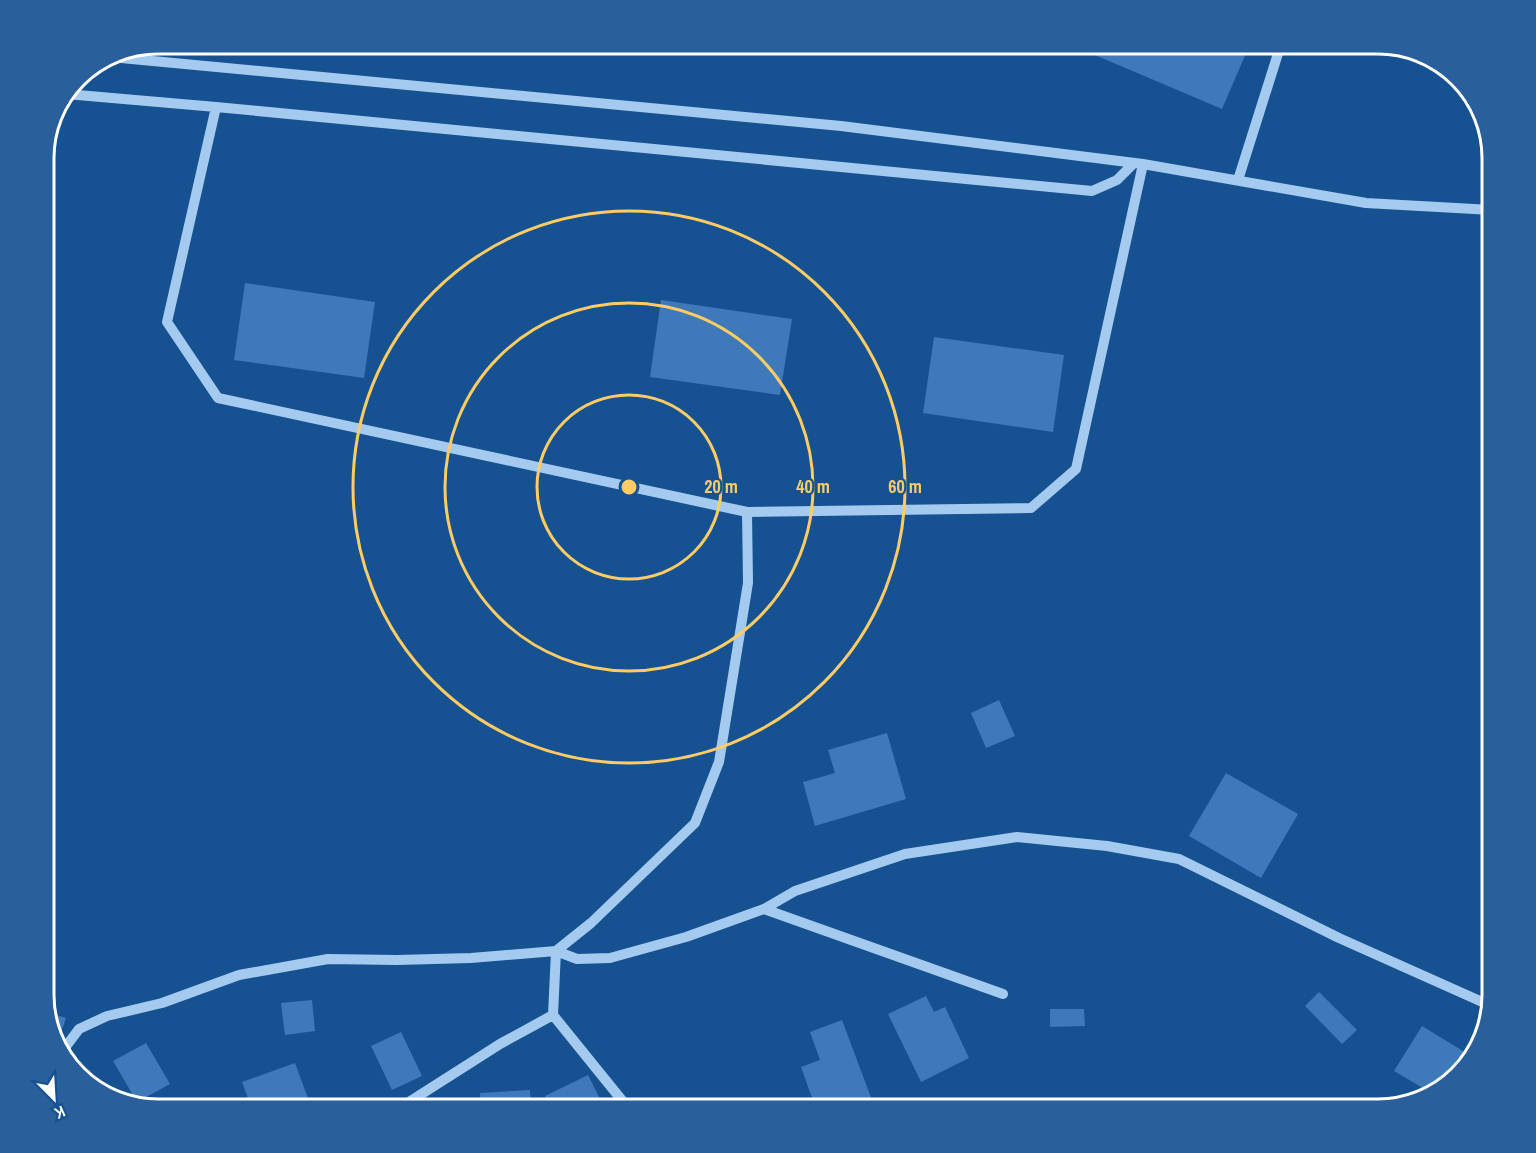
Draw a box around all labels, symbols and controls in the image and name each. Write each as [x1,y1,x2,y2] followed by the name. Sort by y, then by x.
[704,474,738,499] text: 20 m
[796,474,830,499] text: 40 m
[888,474,922,499] text: 60 m
[619,477,639,497] centre of rings
[24,1069,84,1129] north arrow
[51,1101,69,1125] text: K

